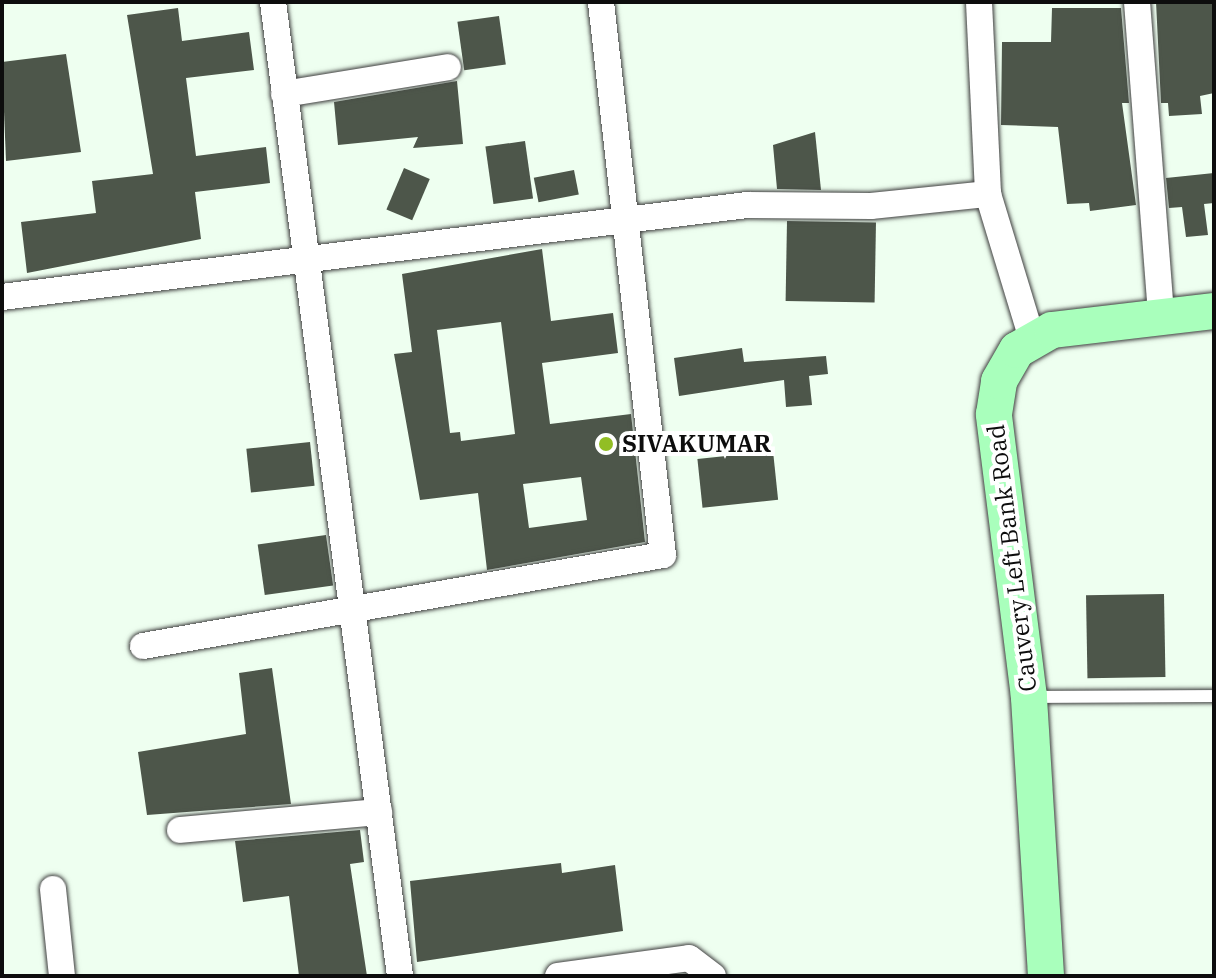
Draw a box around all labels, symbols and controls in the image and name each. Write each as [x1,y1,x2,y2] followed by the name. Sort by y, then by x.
[981,423,1043,693] street label: Cauvery Left Bank Road
[622,430,771,458] place label: SIVAKUMAR
[597,435,615,453] marker: SIVAKUMAR

